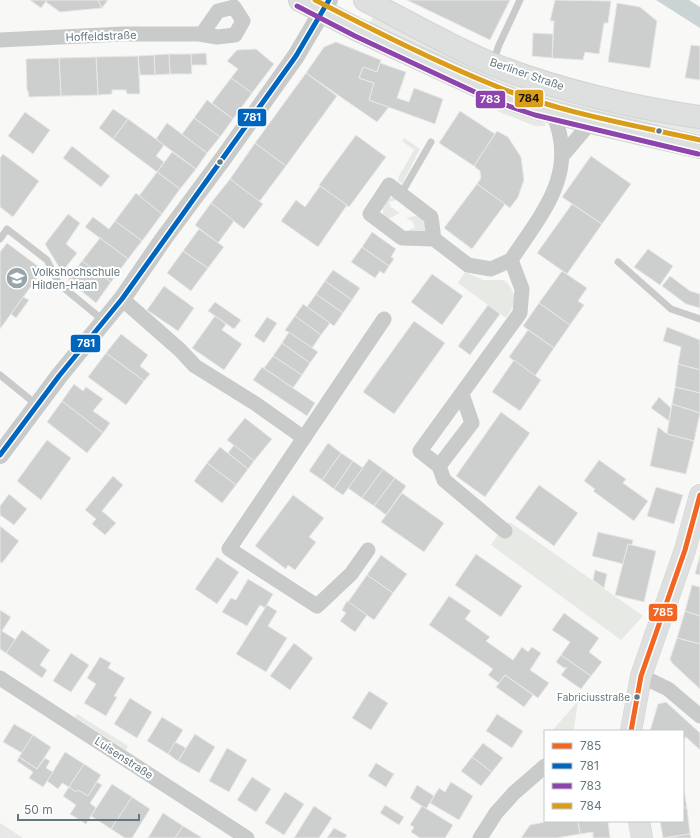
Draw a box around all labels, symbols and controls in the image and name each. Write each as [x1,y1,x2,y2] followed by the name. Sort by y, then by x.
[65,28,137,44] street label: Hoffeldstraße
[488,55,566,93] street label: Berliner Straße
[514,89,544,108] line badge: 784
[475,90,506,109] line badge: 783
[519,91,539,105] text: 784
[480,92,500,106] text: 783
[237,108,267,127] line badge: 781
[243,110,261,124] text: 781
[654,126,664,136] unlabelled marker
[215,157,225,167] unlabelled marker
[4,265,30,291] school or university icon: Volkshochschule Hilden-Haan
[32,265,120,292] place label: Volkshochschule Hilden-Haan
[70,334,101,353] line badge: 781
[77,336,95,350] text: 781
[648,603,678,622] line badge: 785
[653,605,673,619] text: 785
[557,691,630,703] place label: Fabriciusstraße
[632,692,642,702] marker: Fabriciusstraße
[544,730,684,822] legend
[92,734,156,782] street label: Luisenstraße
[580,738,601,753] text: 785
[580,758,599,773] text: 781
[580,778,601,793] text: 783
[18,796,139,822] scale bar
[580,798,602,813] text: 784
[24,802,53,817] text: 50 m

